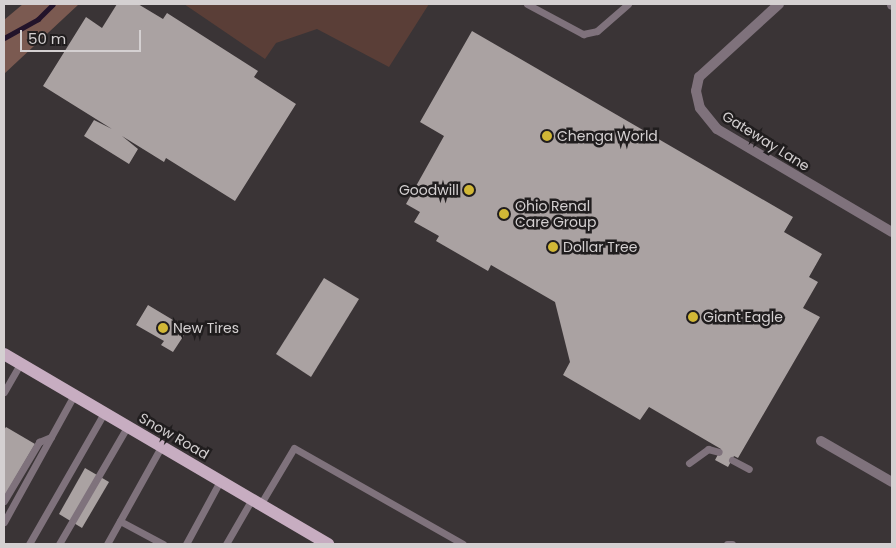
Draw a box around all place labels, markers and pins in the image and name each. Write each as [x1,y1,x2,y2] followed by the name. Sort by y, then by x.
[557,128,658,144] place label: Chenga World
[541,130,553,142] marker: Chenga World
[399,182,459,198] place label: Goodwill
[463,184,475,196] marker: Goodwill
[515,198,596,230] place label: Ohio Renal Care Group
[497,207,511,221] marker: Ohio Renal Care Group
[563,239,637,255] place label: Dollar Tree
[547,241,559,253] marker: Dollar Tree
[703,309,783,325] place label: Giant Eagle
[687,311,699,323] marker: Giant Eagle
[173,320,239,336] place label: New Tires
[157,322,169,334] marker: New Tires

